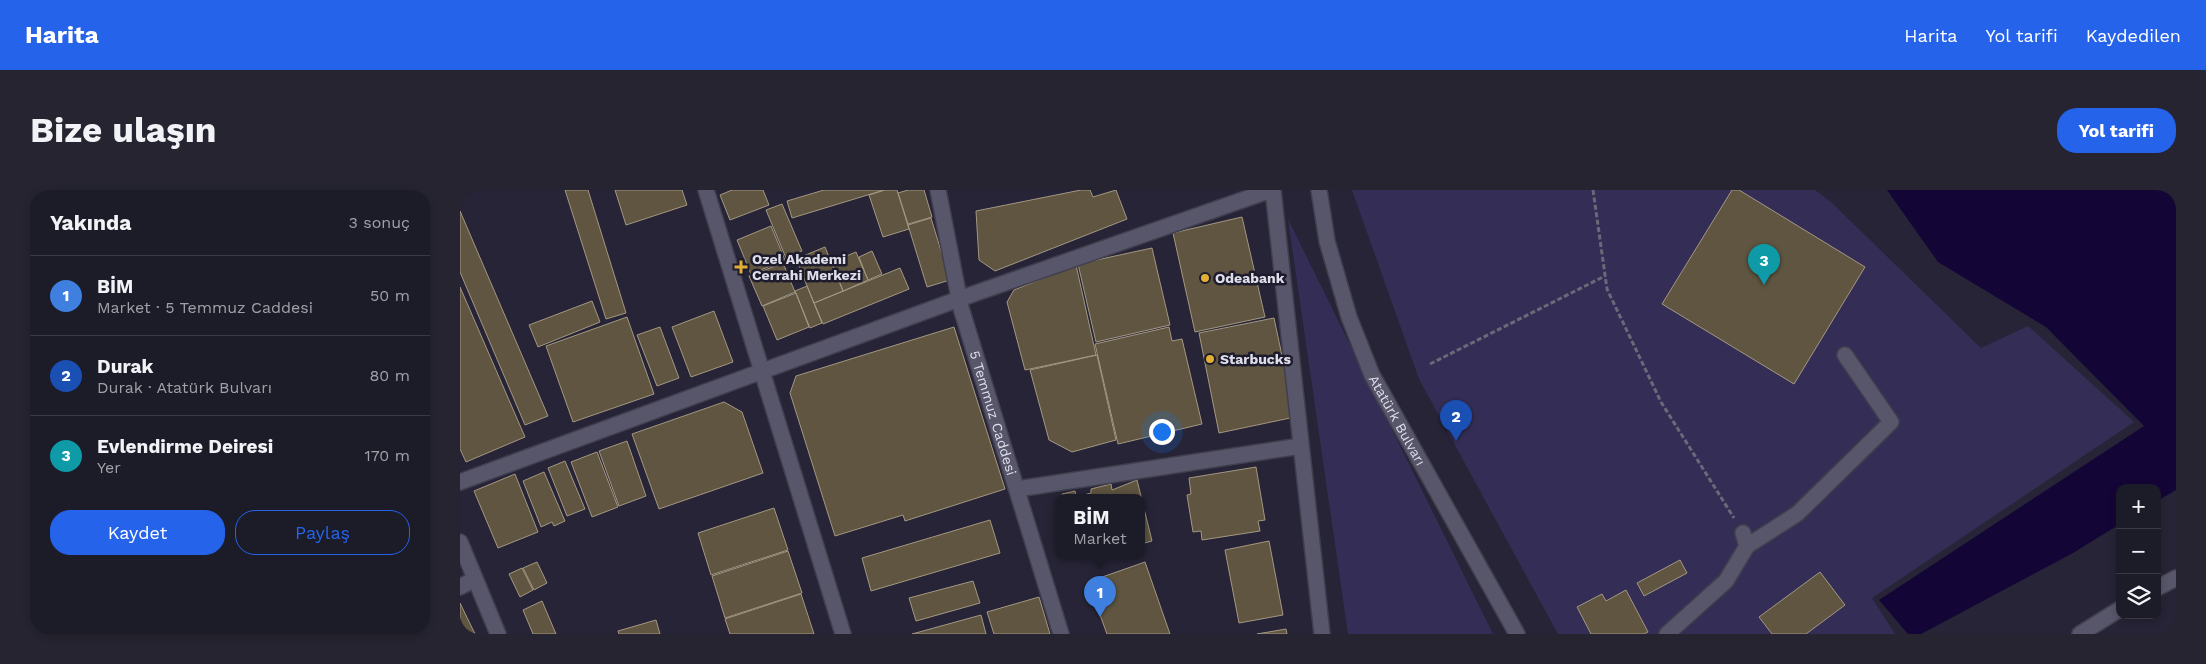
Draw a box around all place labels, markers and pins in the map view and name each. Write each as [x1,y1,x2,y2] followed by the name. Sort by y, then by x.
[1748,244,1780,285] pin: 3
[752,251,861,283] place label: Ozel Akademi Cerrahi Merkezi
[734,260,748,274] marker: Ozel Akademi Cerrahi Merkezi
[1215,270,1285,286] place label: Odeabank
[1199,272,1211,284] marker: Odeabank
[1220,351,1291,367] place label: Starbucks
[1204,353,1216,365] marker: Starbucks
[1440,400,1472,441] pin: 2
[1084,576,1116,617] pin: 1

